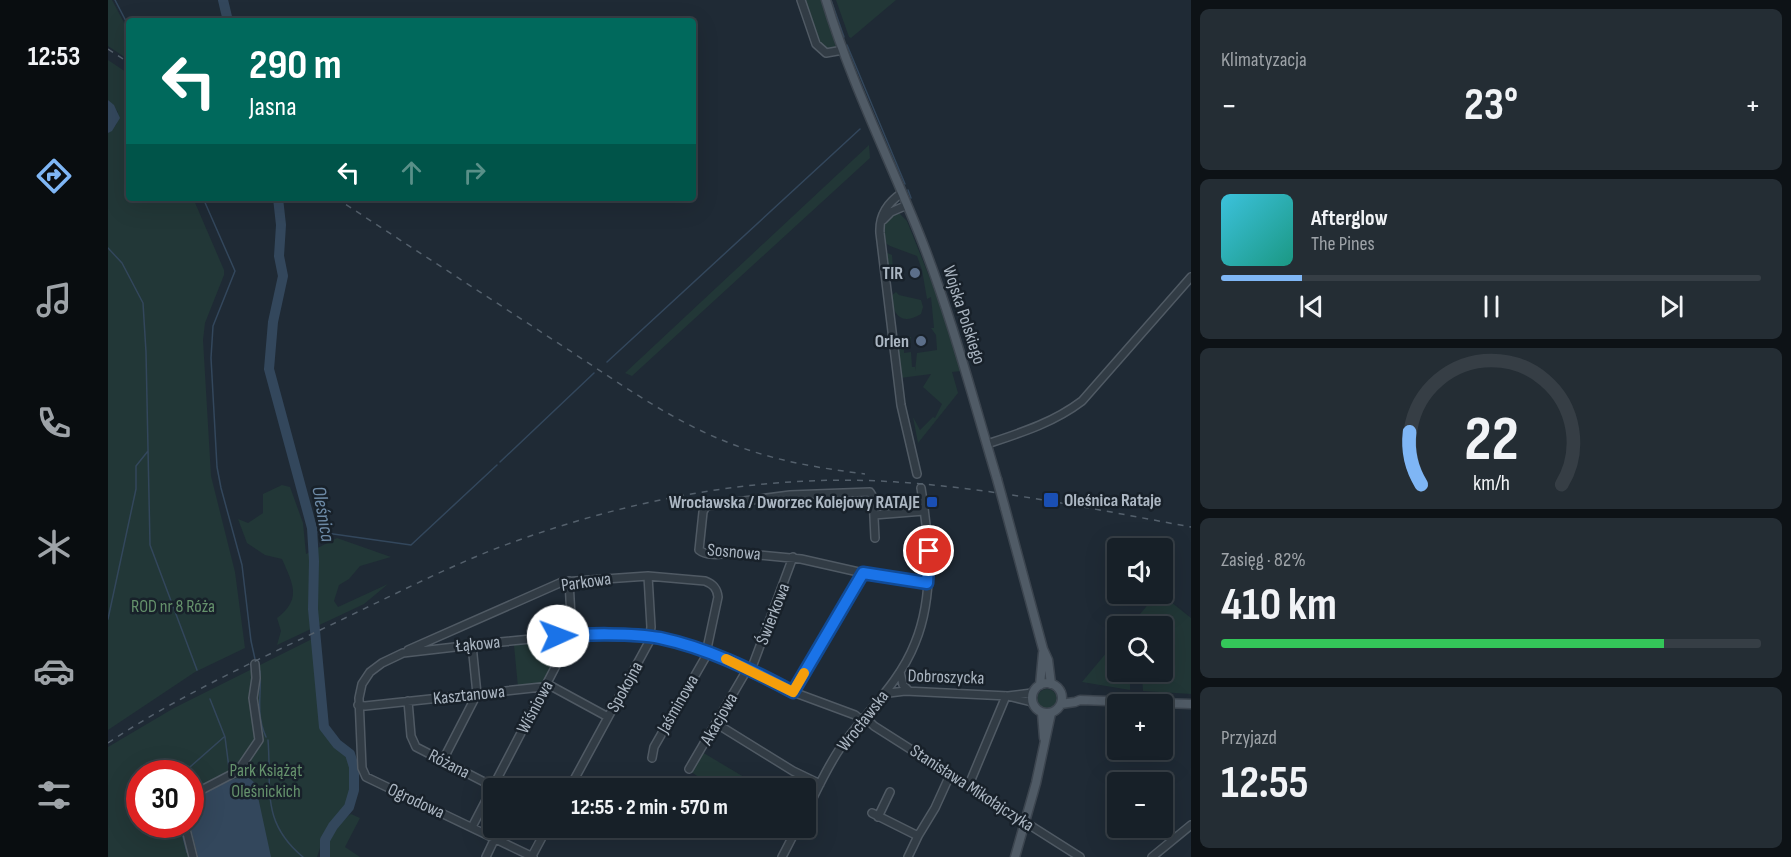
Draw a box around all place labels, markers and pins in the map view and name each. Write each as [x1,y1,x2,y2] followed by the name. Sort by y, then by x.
[882,263,903,284] place label: TIR
[908,266,922,280] marker: TIR
[875,331,909,352] place label: Orlen
[914,334,928,348] marker: Orlen
[1064,490,1161,511] place label: Oleśnica Rataje
[1042,491,1060,509] marker: Oleśnica Rataje
[669,492,920,513] place label: Wrocławska / Dworzec Kolejowy RATAJE
[925,495,939,509] marker: Wrocławska / Dworzec Kolejowy RATAJE
[903,525,954,576] pin

